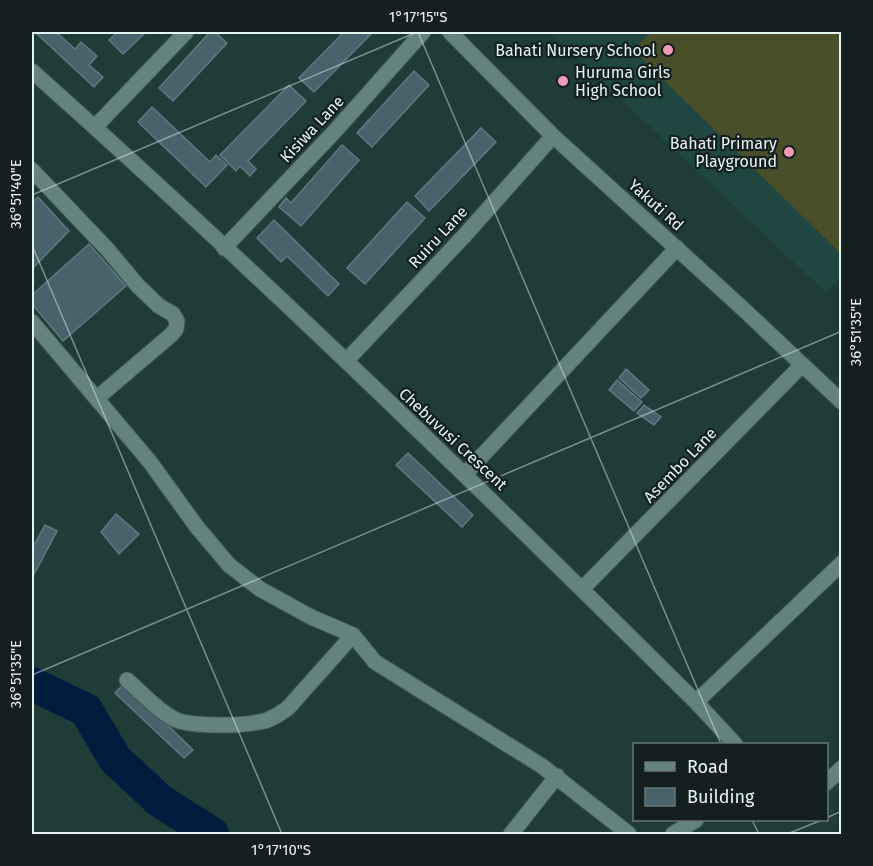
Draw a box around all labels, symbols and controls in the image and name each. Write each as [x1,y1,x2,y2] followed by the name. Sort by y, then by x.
[389,8,447,26] text: 1°17'15"S
[495,41,656,60] place label: Bahati Nursery School
[661,43,675,57] marker: Bahati Nursery School
[575,63,670,100] place label: Huruma Girls High School
[556,74,570,88] marker: Huruma Girls High School
[276,92,348,166] street label: Kisiwa Lane
[670,134,777,171] place label: Bahati Primary Playground
[782,145,796,159] marker: Bahati Primary Playground
[7,159,25,229] text: 36°51'40"E
[625,175,687,235] street label: Yakuti Rd
[405,202,471,272] street label: Ruiru Lane
[847,298,865,366] text: 36°51'35"E
[395,384,511,494] street label: Chebuvusi Crescent
[640,424,720,506] street label: Asembo Lane
[7,640,25,708] text: 36°51'35"E
[633,743,828,821] legend
[687,756,729,778] text: Road
[687,786,755,808] text: Building
[251,841,311,859] text: 1°17'10"S

